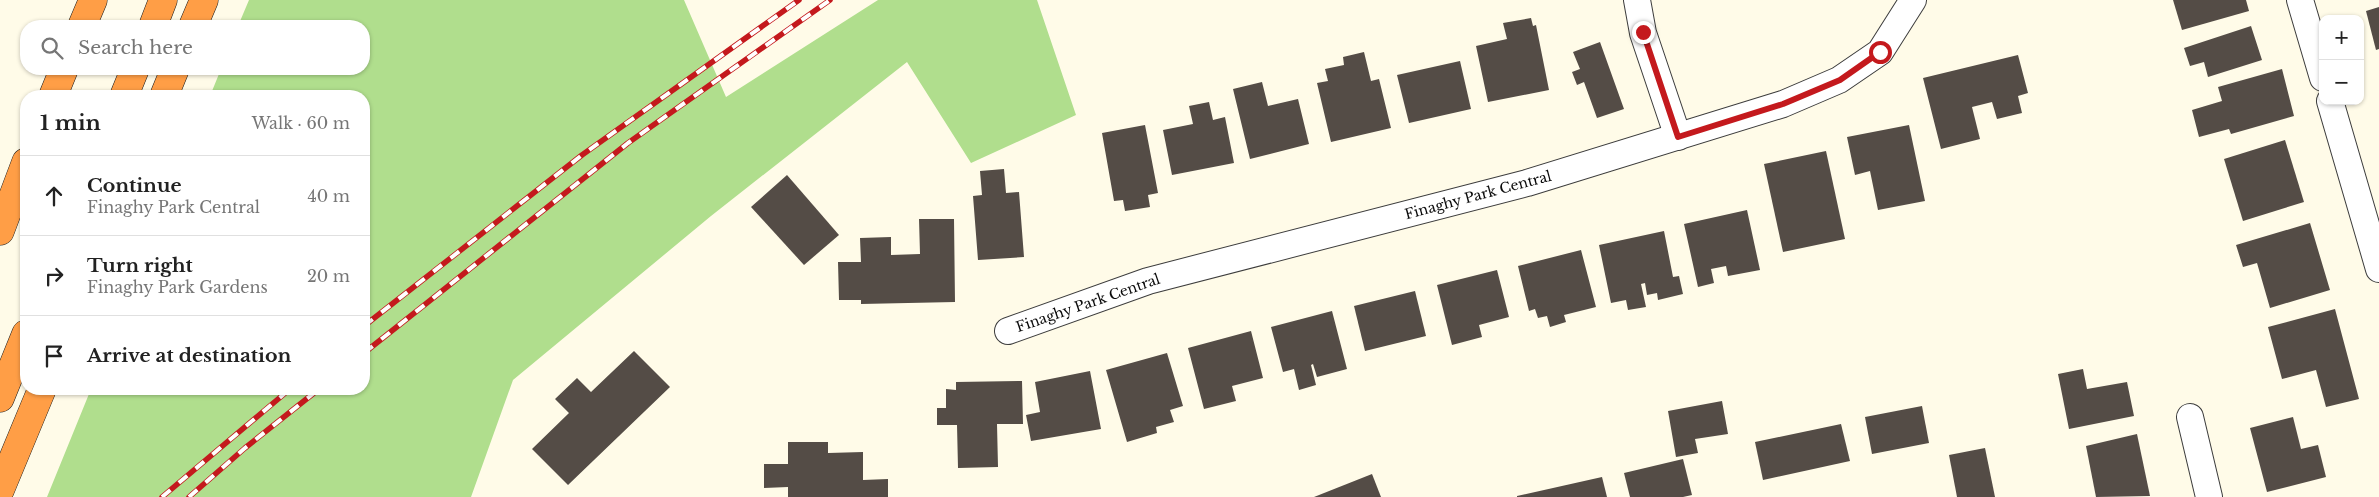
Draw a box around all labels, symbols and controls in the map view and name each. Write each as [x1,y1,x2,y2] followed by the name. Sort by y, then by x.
[2319,15,2364,105] map controls
[2319,15,2364,60] button: +
[20,20,370,75] search box
[1632,21,1655,44] route end
[38,34,66,62] icon: search
[78,36,193,59] text: Search here
[1869,41,1892,64] route start
[2319,60,2364,105] button: −
[40,110,101,136] text: 1 min
[252,113,350,133] text: Walk · 60 m
[1403,167,1554,223] street label: Finaghy Park Central
[87,174,182,197] text: Continue
[40,182,68,210] icon: ahead
[307,186,350,206] text: 40 m
[87,197,260,217] text: Finaghy Park Central
[87,254,193,277] text: Turn right
[40,262,68,290] icon: right
[307,266,350,286] text: 20 m
[1014,270,1163,336] street label: Finaghy Park Central
[87,277,268,297] text: Finaghy Park Gardens
[40,342,68,370] icon: arrive
[87,344,291,367] text: Arrive at destination

